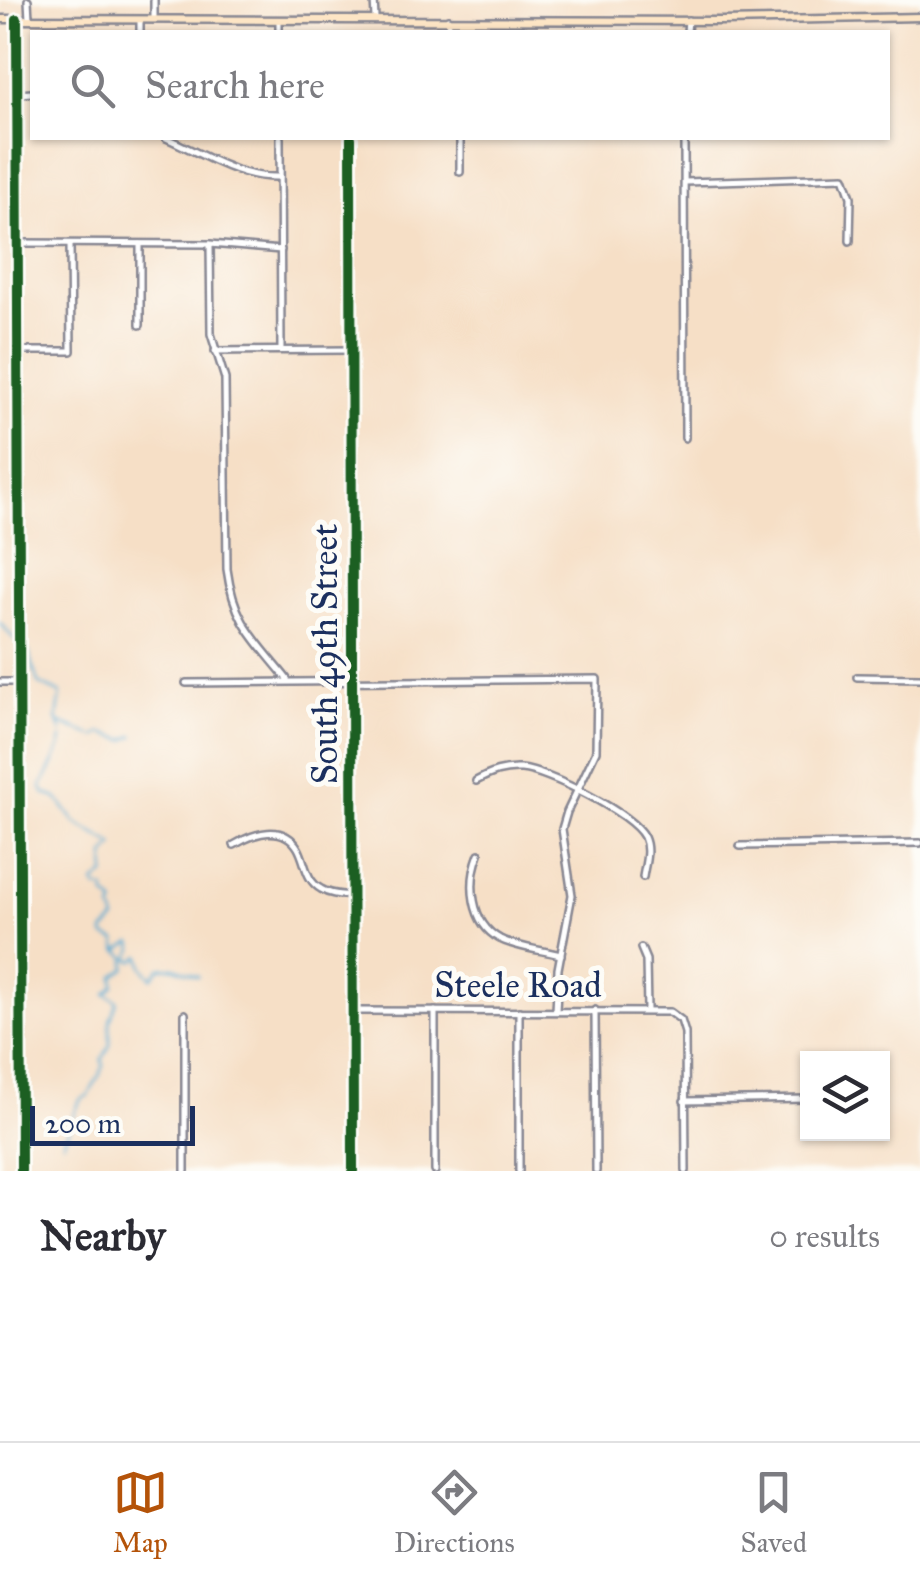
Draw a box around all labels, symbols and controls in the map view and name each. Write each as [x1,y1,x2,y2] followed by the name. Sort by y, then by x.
[30,30,890,140] search box
[65,58,120,113] icon: search
[145,62,325,108] text: Search here
[304,524,347,784] street label: South 49th Street
[434,964,602,1007] street label: Steele Road
[800,1051,890,1141] map controls
[800,1051,890,1141] button: layers
[30,1101,195,1146] scale bar
[45,1106,121,1141] text: 200 m
[40,1210,165,1262] text: Nearby
[769,1217,880,1256] text: 0 results
[113,1465,168,1560] tab: Map
[394,1465,515,1560] tab: Directions
[741,1465,807,1560] tab: Saved

